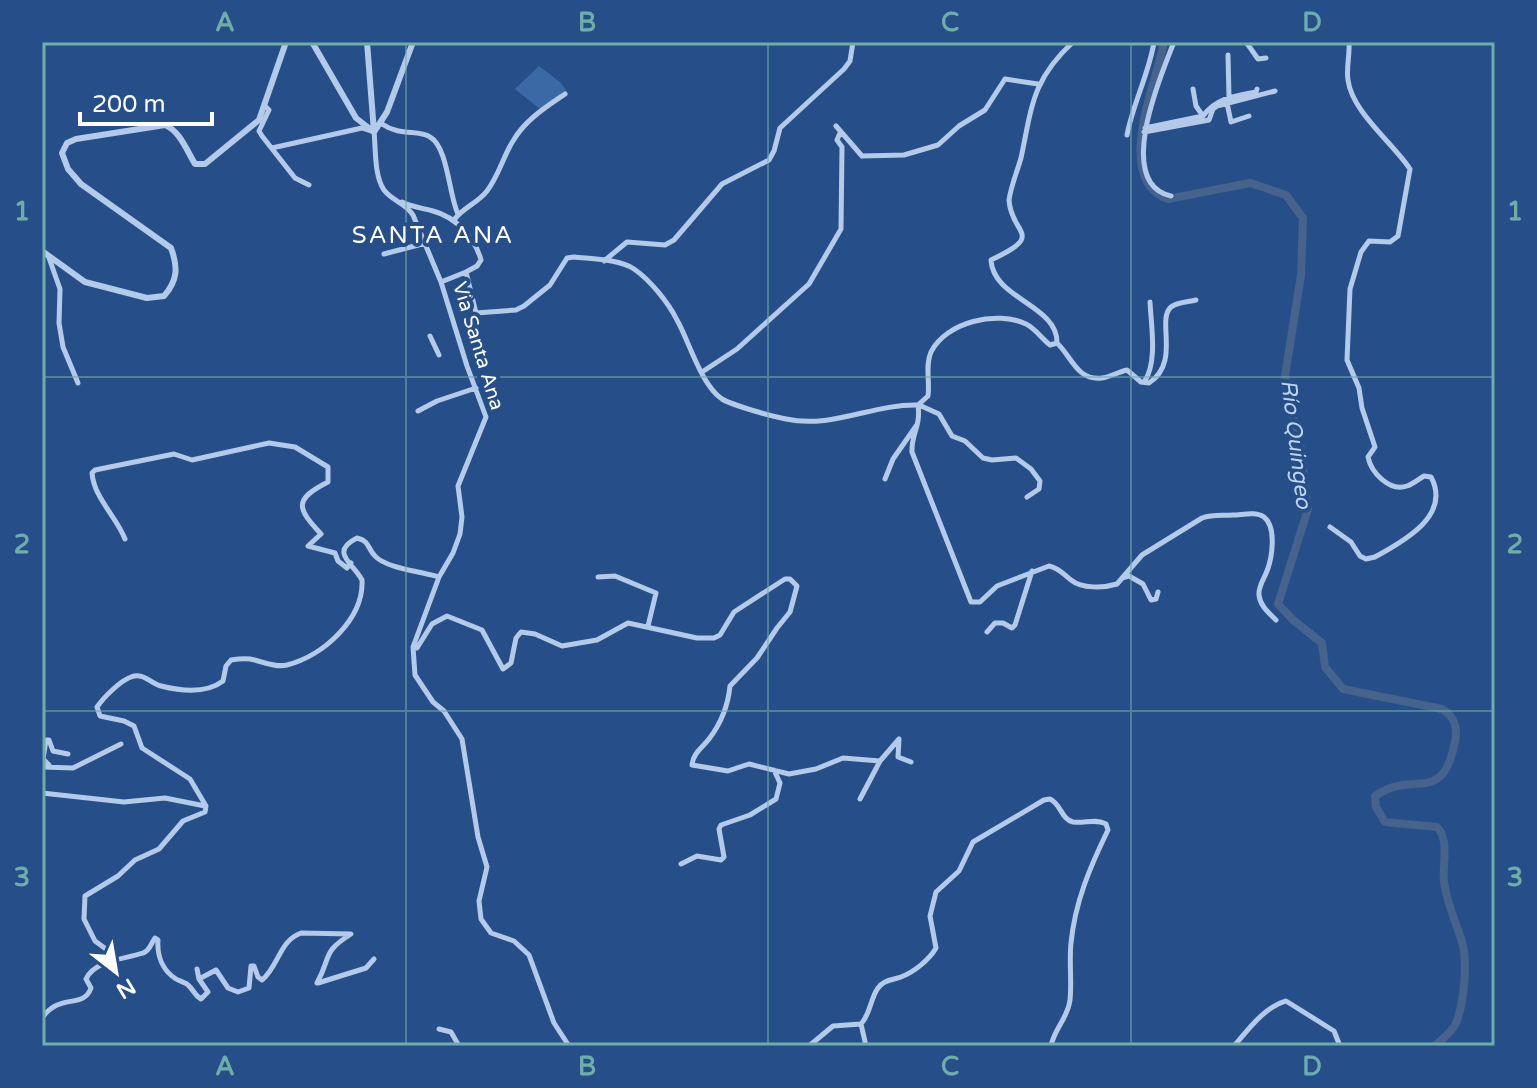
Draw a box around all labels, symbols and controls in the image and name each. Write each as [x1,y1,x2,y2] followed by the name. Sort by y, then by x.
[215,7,235,38] text: A
[578,7,596,38] text: B
[941,7,959,38] text: C
[1302,7,1322,38] text: D
[80,76,212,126] scale bar
[92,90,166,119] text: 200 m
[14,196,30,227] text: 1
[1507,196,1523,227] text: 1
[352,221,514,250] district label: SANTA ANA
[447,279,509,413] street label: Via Santa Ana
[1275,378,1317,512] water label: Río Quingeo
[14,529,30,560] text: 2
[1507,529,1523,560] text: 2
[14,862,30,893] text: 3
[1507,862,1523,893] text: 3
[76,932,156,1012] north arrow
[112,973,140,1004] text: N
[215,1051,235,1082] text: A
[578,1051,596,1082] text: B
[941,1051,959,1082] text: C
[1302,1051,1322,1082] text: D

